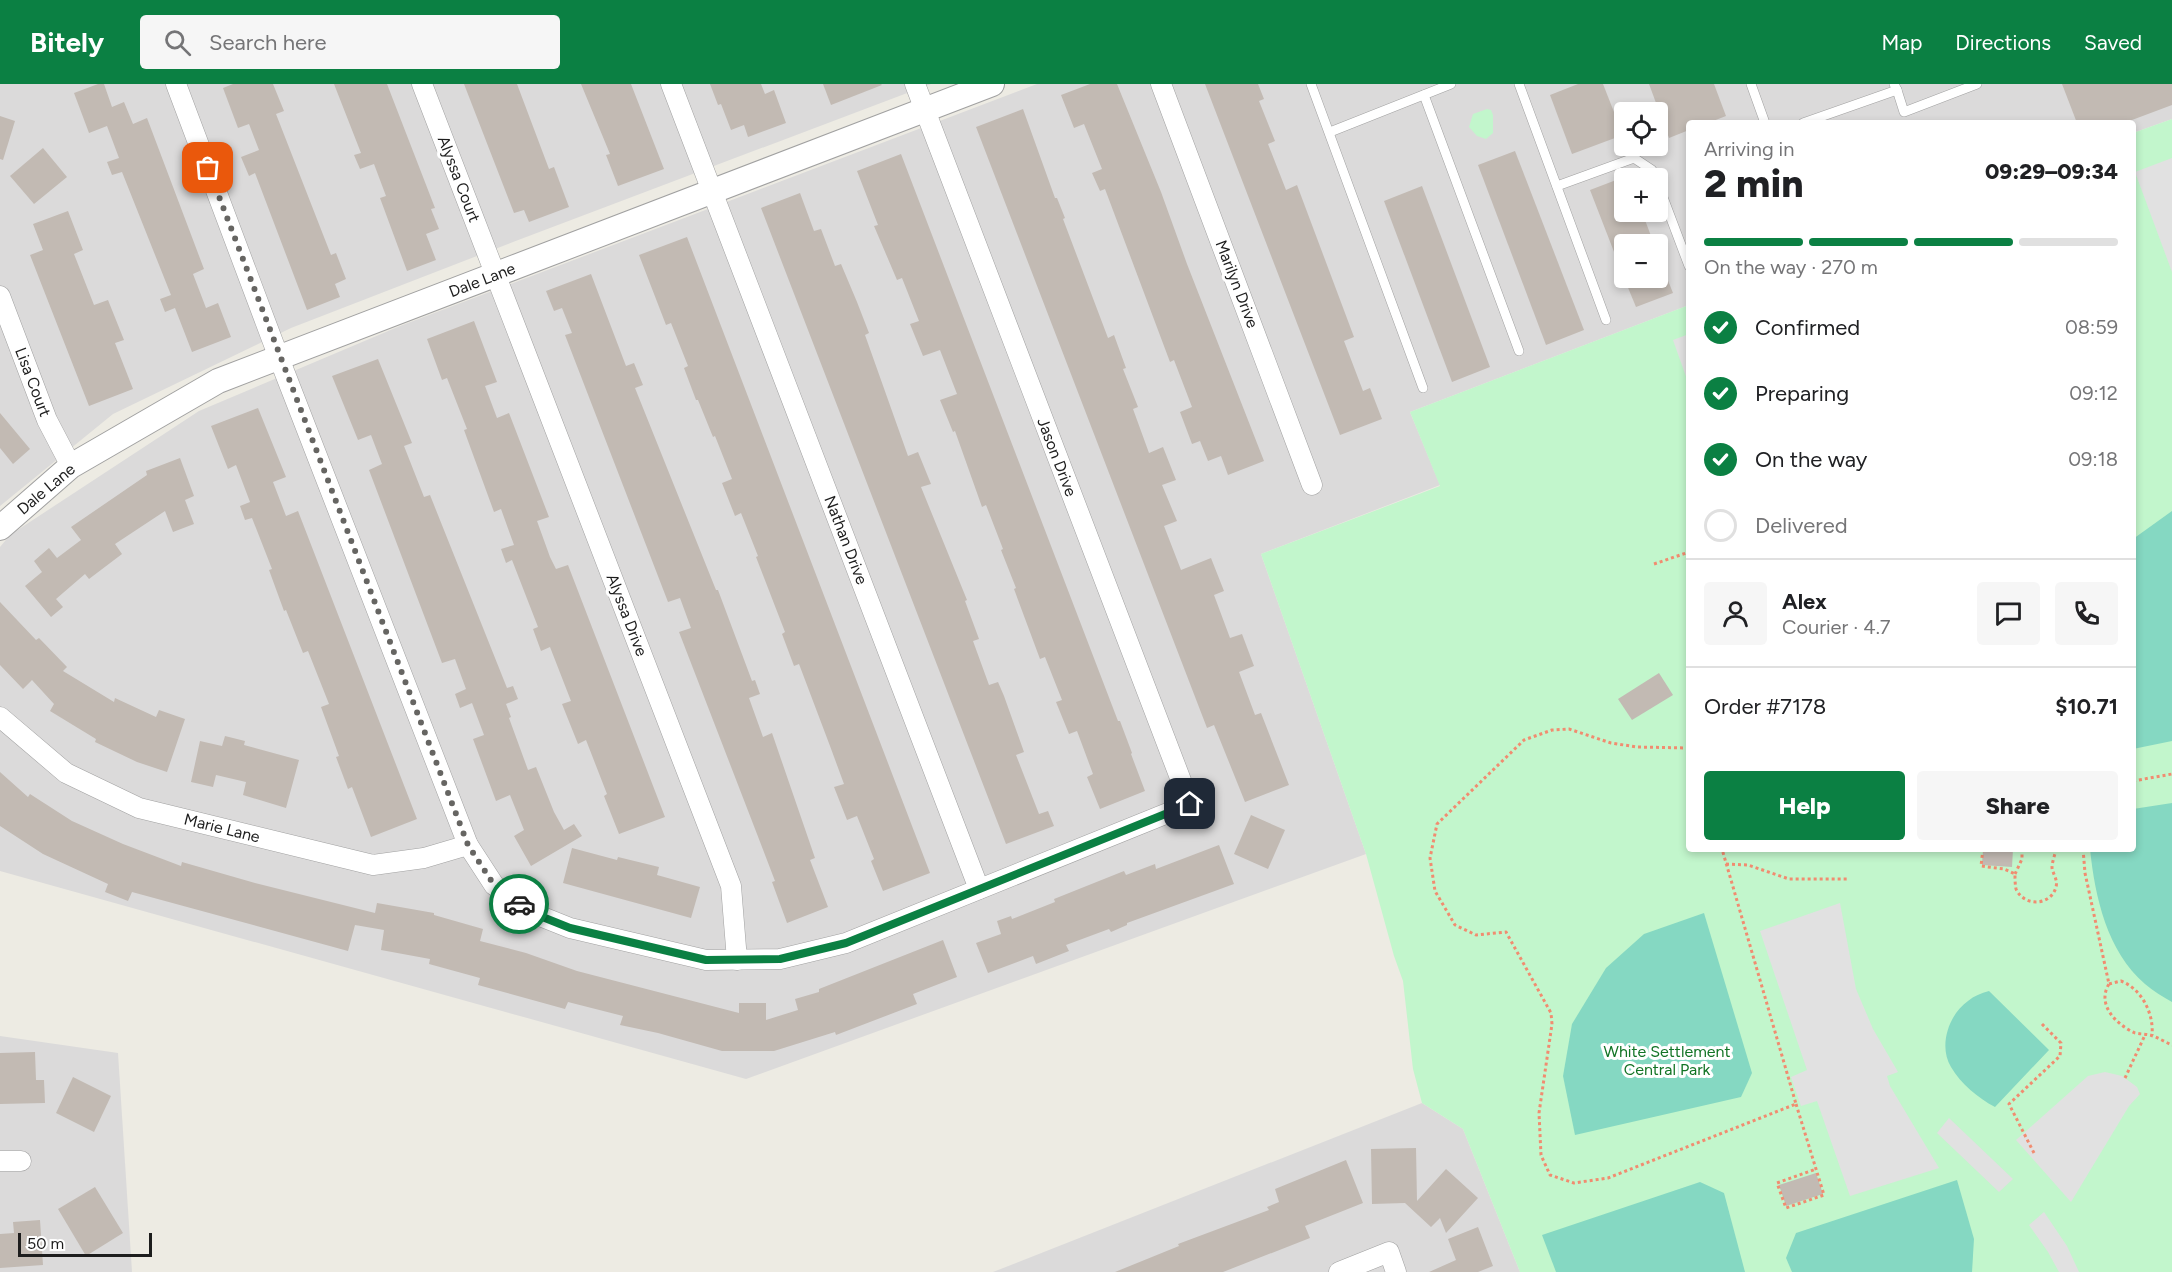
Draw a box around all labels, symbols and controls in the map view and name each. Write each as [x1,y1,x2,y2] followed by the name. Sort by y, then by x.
[140,15,560,69] search box
[30,25,104,59] text: Bitely
[161,26,194,59] icon: search
[209,29,327,56] text: Search here
[1881,30,1922,55] text: Map
[1955,30,2051,55] text: Directions
[2084,30,2142,55] text: Saved
[1614,102,1668,288] map controls
[1614,102,1668,156] button: locate
[434,133,484,225] street label: Alyssa Court
[1704,137,1794,161] text: Arriving in
[182,142,233,193] pin
[191,151,224,184] icon: bag
[1985,158,2118,185] text: 09:29–09:34
[1704,160,1804,207] text: 2 min
[1614,168,1668,222] button: +
[1614,234,1668,288] button: −
[1212,237,1263,331] street label: Marilyn Drive
[1704,255,1878,279] text: On the way · 270 m
[446,259,518,301] street label: Dale Lane
[1704,311,1737,344] icon: check
[1755,314,1860,341] text: Confirmed
[2065,315,2118,339] text: 08:59
[11,345,55,419] street label: Lisa Court
[1704,377,1737,410] icon: check
[1755,380,1849,407] text: Preparing
[2069,381,2118,405] text: 09:12
[1033,415,1081,499] street label: Jason Drive
[1704,443,1737,476] icon: check
[1755,446,1867,473] text: On the way
[2068,447,2118,471] text: 09:18
[13,459,79,519] street label: Dale Lane
[820,493,872,587] street label: Nathan Drive
[1755,512,1848,539] text: Delivered
[603,571,652,659] street label: Alyssa Drive
[1704,582,1767,645] button: person
[1977,582,2040,645] button: chat
[2055,582,2118,645] button: phone
[1782,588,1827,615] text: Alex
[1782,615,1891,639] text: Courier · 4.7
[1704,693,1826,720] text: Order #7178
[2055,693,2118,720] text: $10.71
[1704,771,1905,840] button: Help
[1917,771,2118,840] button: Share
[1164,778,1215,829] pin
[1173,787,1206,820] icon: home
[182,809,262,847] street label: Marie Lane
[489,874,549,934] courier
[503,888,536,921] icon: car
[1604,1042,1730,1079] park label: White Settlement Central Park
[18,1230,152,1258] scale bar
[27,1234,64,1253] text: 50 m

